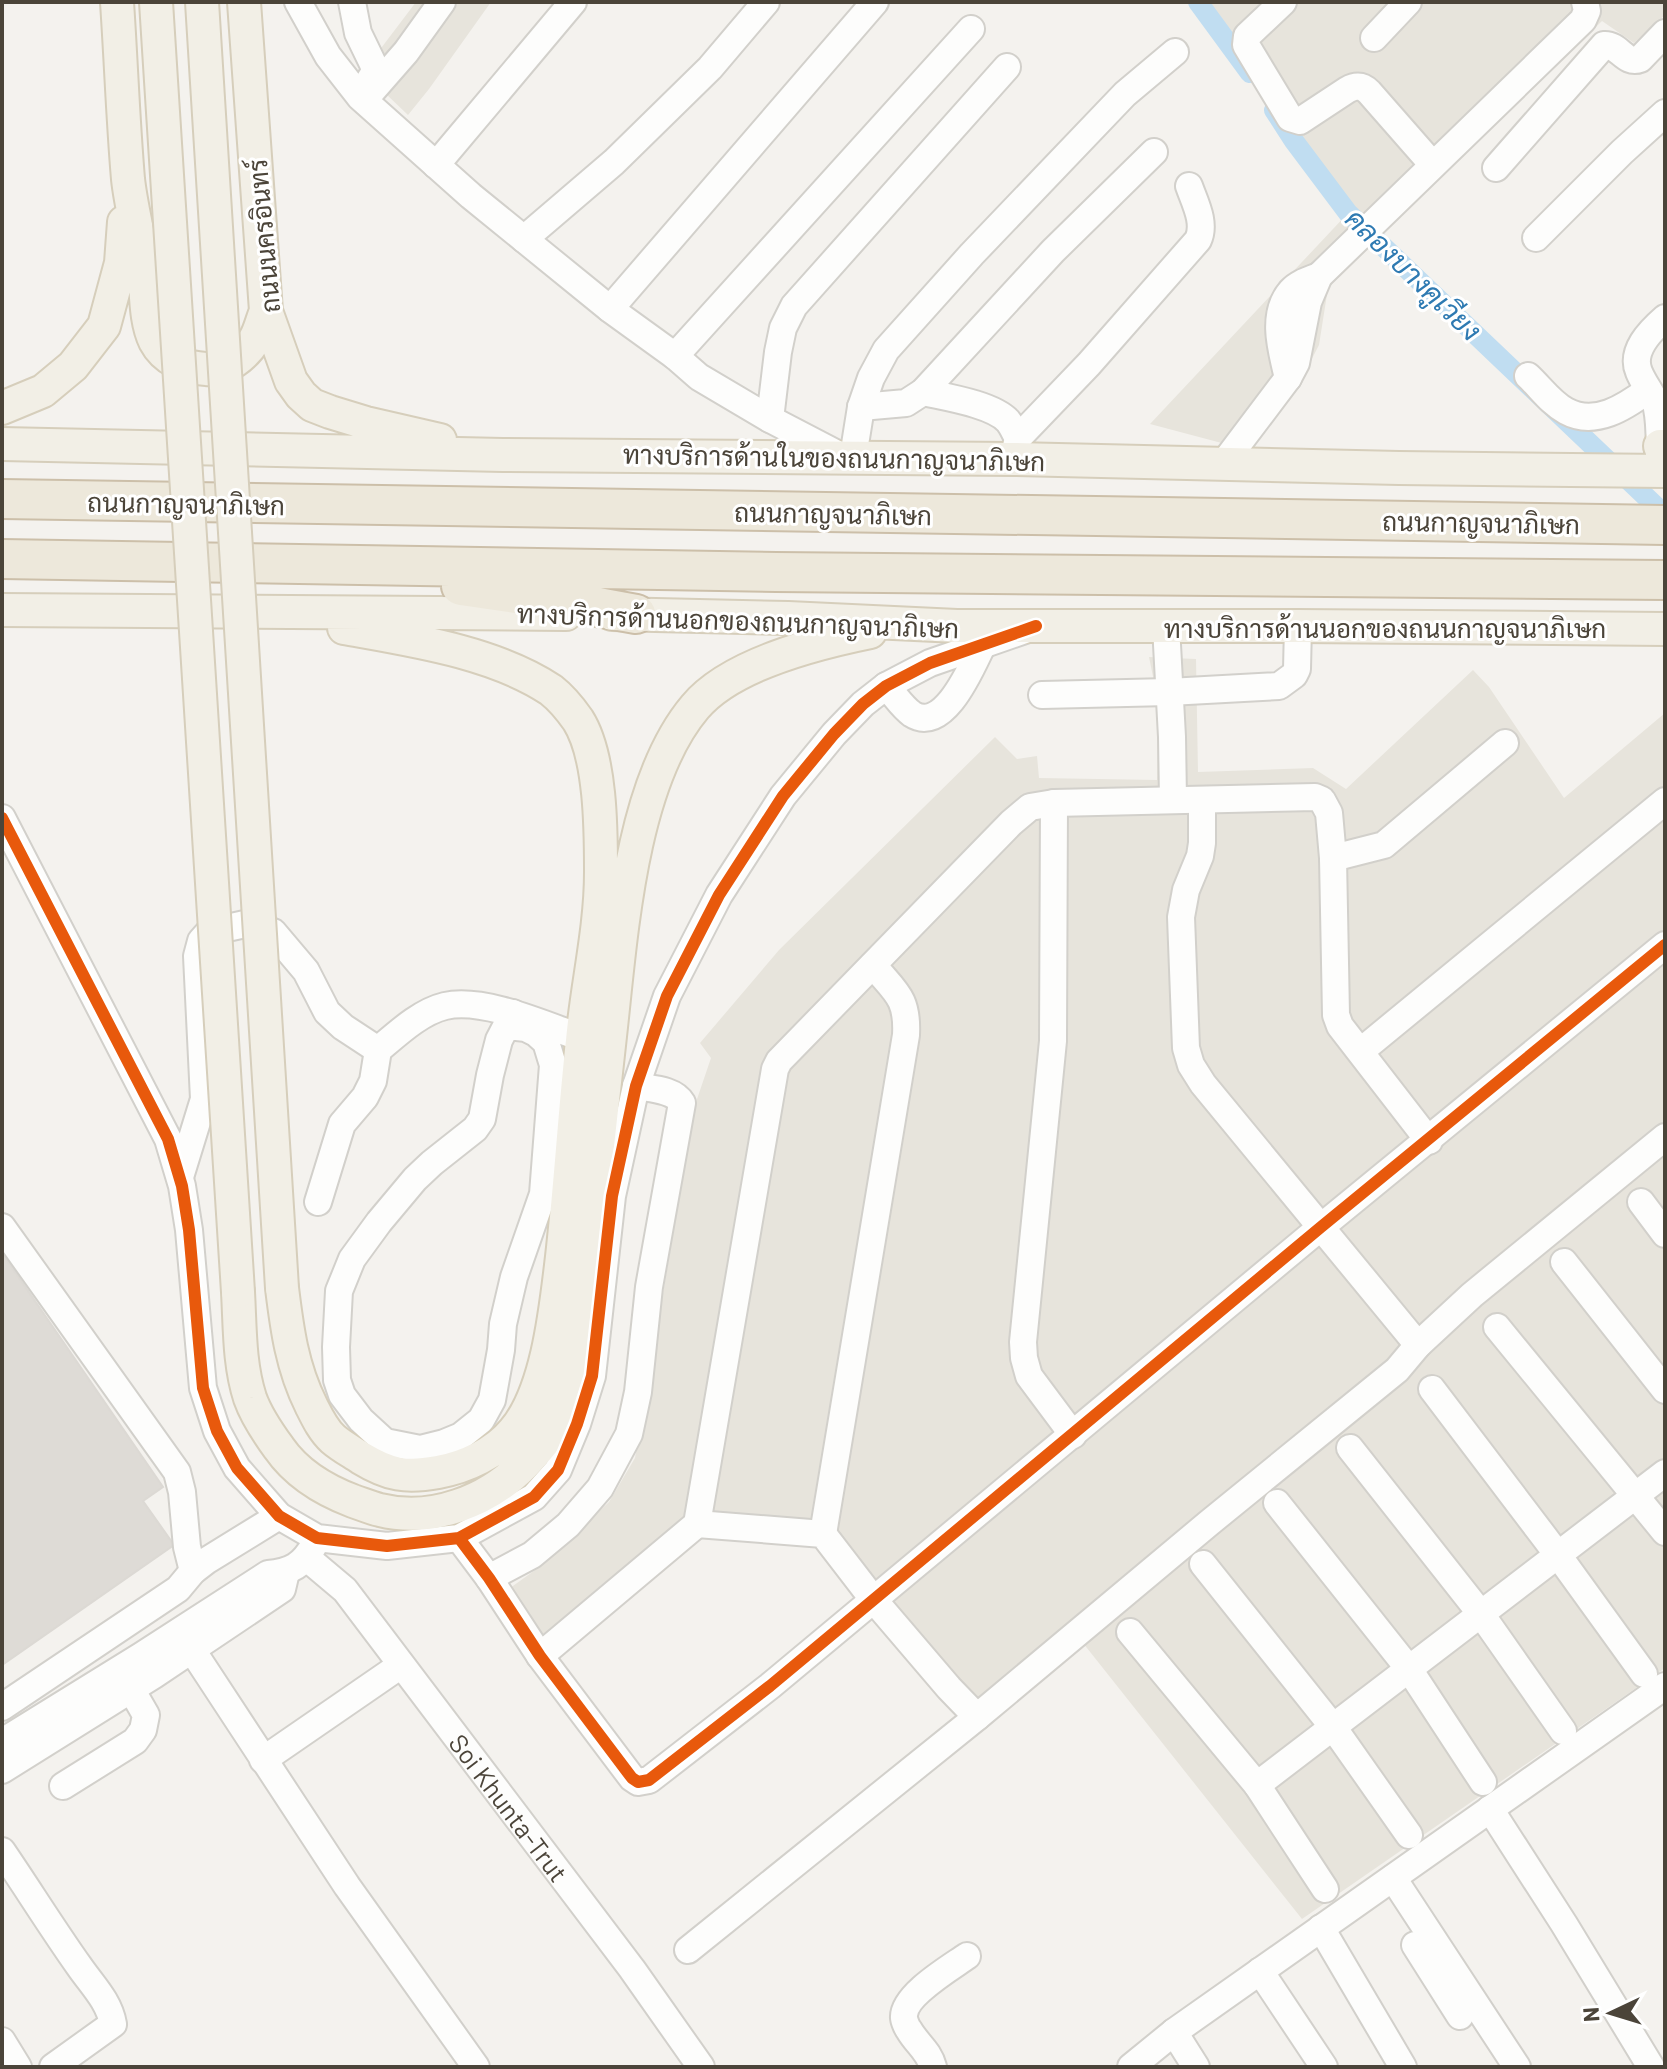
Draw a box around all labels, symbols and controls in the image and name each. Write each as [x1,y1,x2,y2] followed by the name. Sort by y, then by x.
[241,158,285,314] street label: ถนนนครอินทร์
[1336,201,1489,350] water label: คลองบางคูเวียง
[623,438,1045,478] street label: ทางบริการด้านในของถนนกาญจนาภิเษก
[87,486,285,522] street label: ถนนกาญจนาภิเษก
[734,496,932,532] street label: ถนนกาญจนาภิเษก
[1382,505,1580,541] street label: ถนนกาญจนาภิเษก
[516,597,960,645] street label: ทางบริการด้านนอกของถนนกาญจนาภิเษก
[1164,612,1606,645] street label: ทางบริการด้านนอกของถนนกาญจนาภิเษก
[444,1727,575,1887] street label: Soi Khunta-Trut
[1571,1973,1651,2053] north arrow
[1577,2006,1604,2023] text: N

